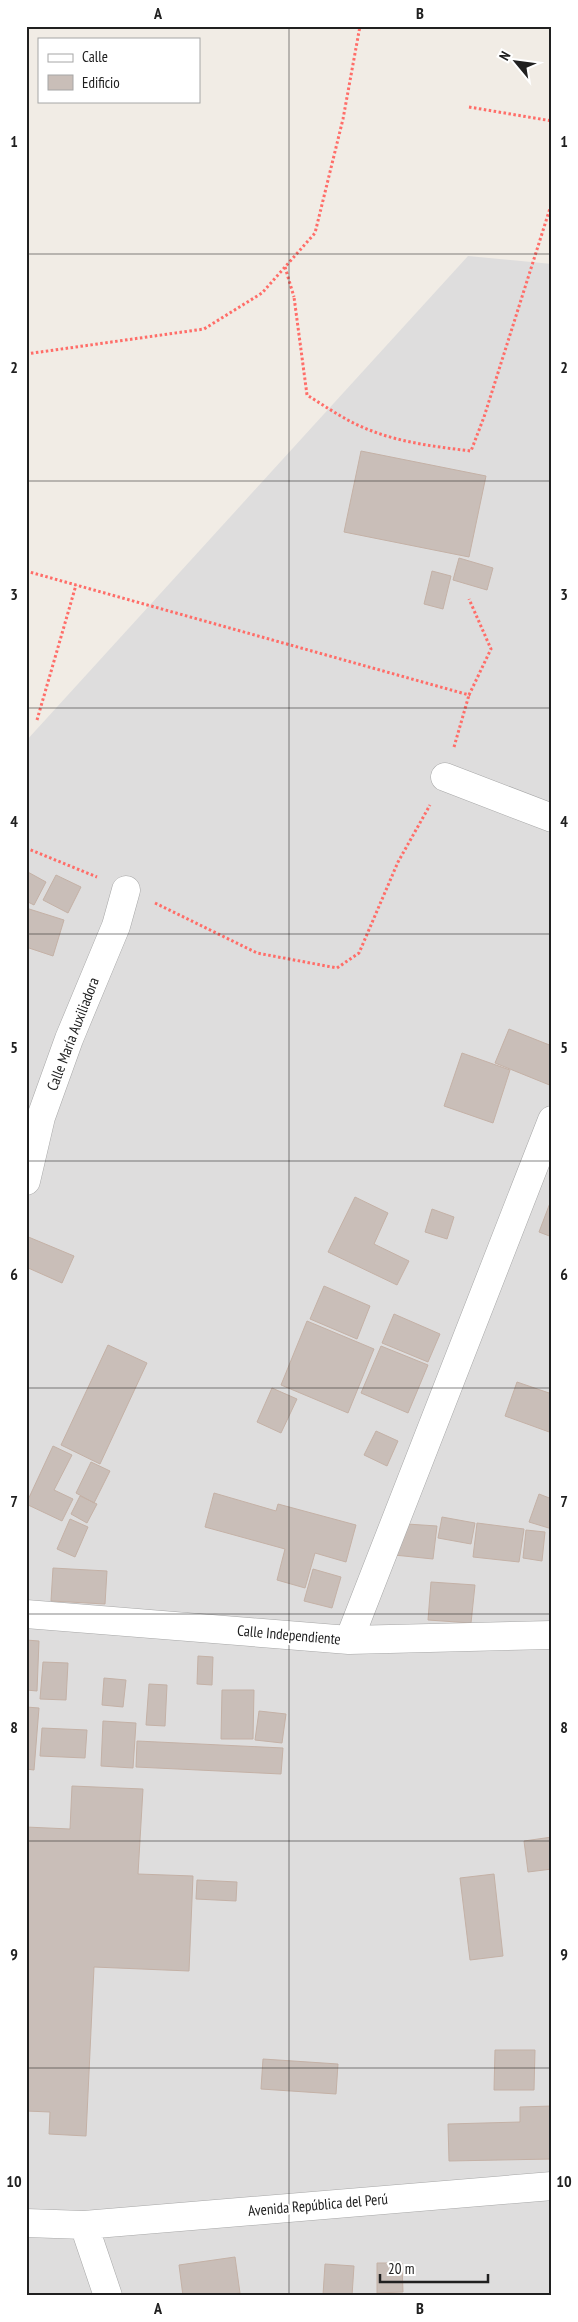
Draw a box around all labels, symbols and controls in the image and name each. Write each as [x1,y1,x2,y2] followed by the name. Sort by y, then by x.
[153,3,163,23] text: A
[416,3,424,23] text: B
[38,38,200,102] legend
[490,38,540,88] north arrow
[82,47,108,66] text: Calle
[495,48,514,63] text: N
[82,73,120,92] text: Edificio
[10,131,18,151] text: 1
[560,131,568,151] text: 1
[10,357,18,377] text: 2
[560,357,568,377] text: 2
[10,584,18,604] text: 3
[560,584,568,604] text: 3
[10,811,18,831] text: 4
[560,811,568,831] text: 4
[42,975,103,1093] street label: Calle María Auxiliadora
[10,1037,18,1057] text: 5
[560,1037,568,1057] text: 5
[10,1264,18,1284] text: 6
[560,1264,568,1284] text: 6
[10,1491,18,1511] text: 7
[560,1491,568,1511] text: 7
[236,1621,342,1648] street label: Calle Independiente
[10,1717,18,1737] text: 8
[560,1717,568,1737] text: 8
[10,1944,18,1964] text: 9
[560,1944,568,1964] text: 9
[6,2171,22,2191] text: 10
[556,2171,572,2191] text: 10
[247,2189,389,2220] street label: Avenida República del Perú
[380,2252,488,2284] scale bar
[388,2259,414,2278] text: 20 m
[153,2298,163,2318] text: A
[416,2298,424,2318] text: B

